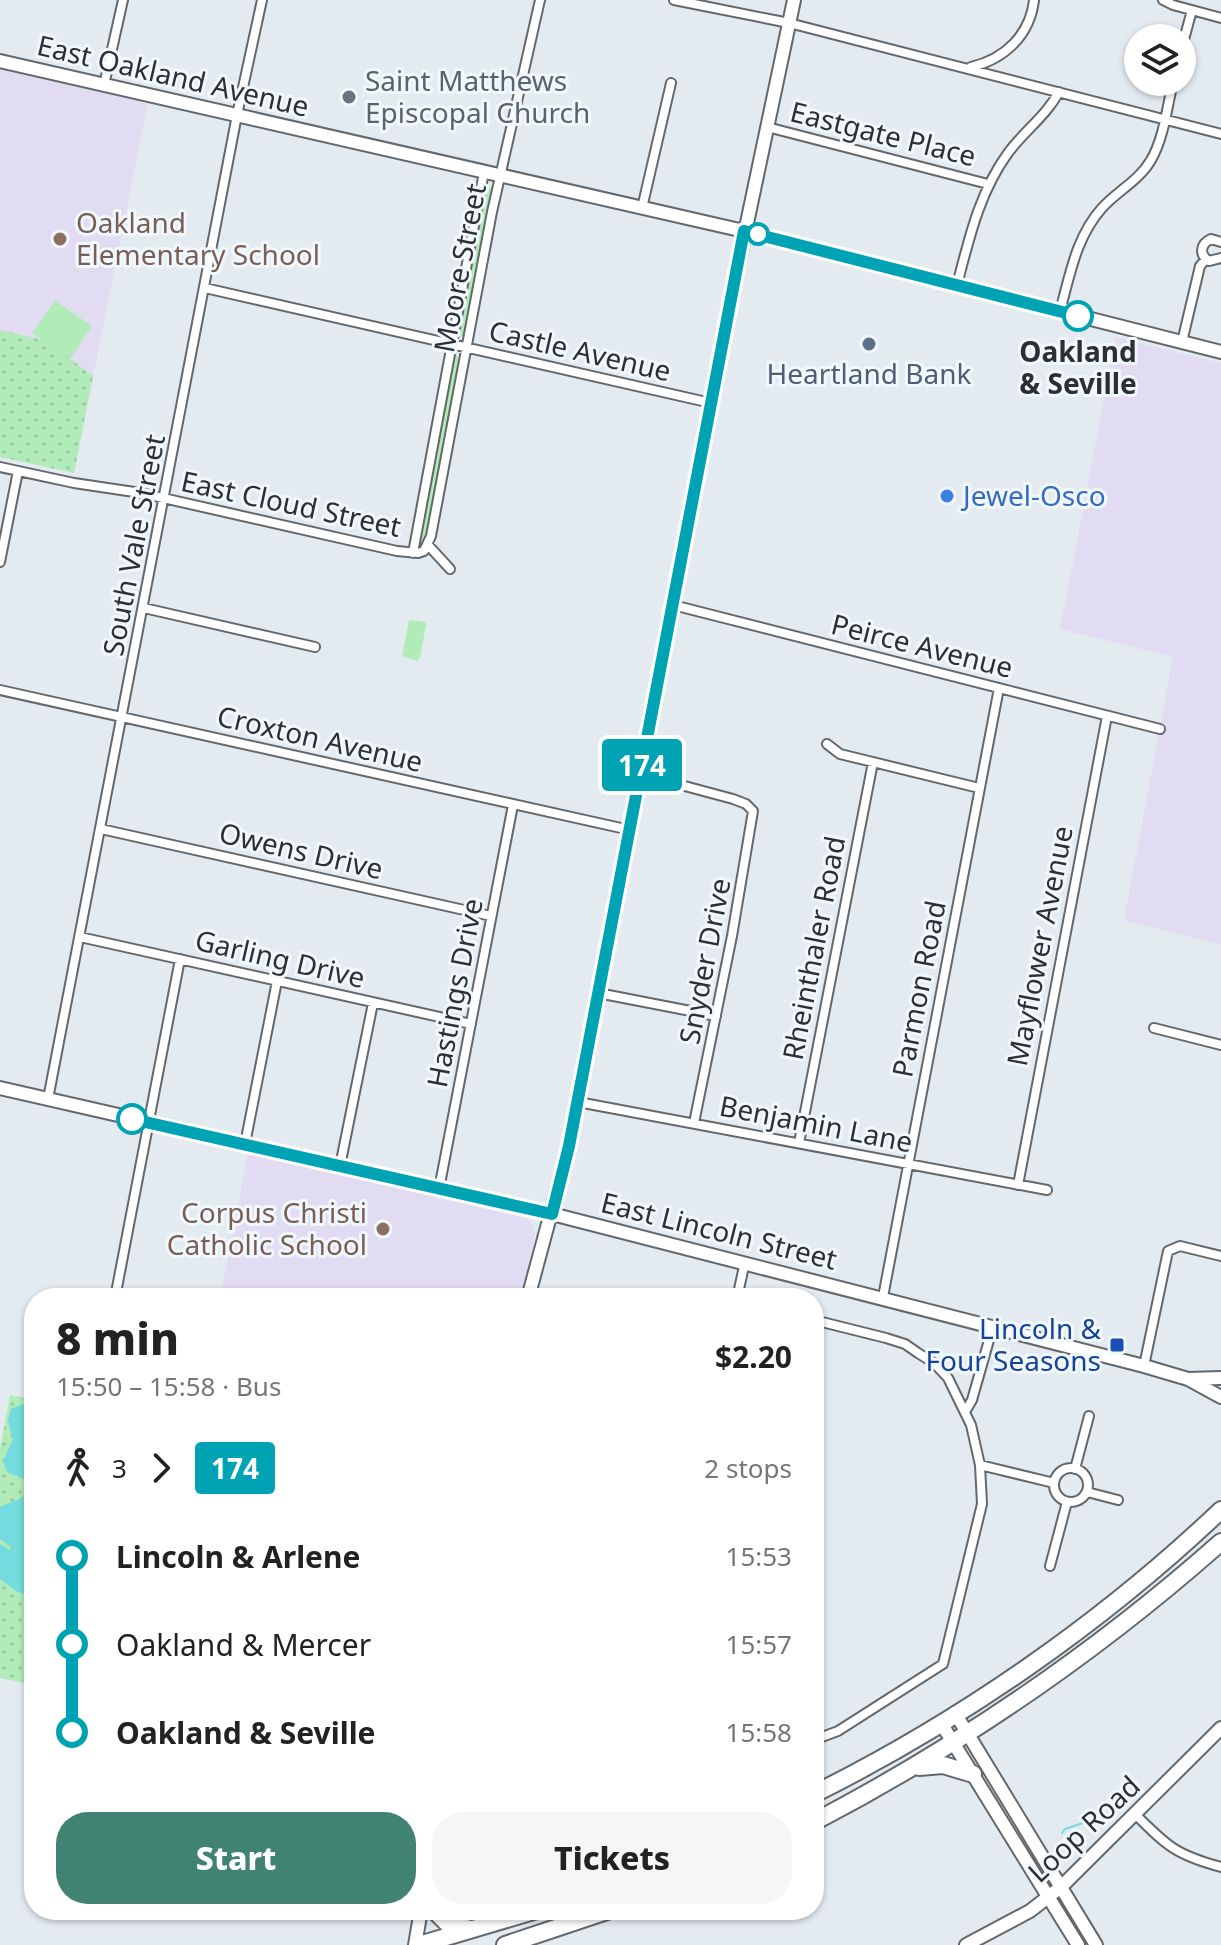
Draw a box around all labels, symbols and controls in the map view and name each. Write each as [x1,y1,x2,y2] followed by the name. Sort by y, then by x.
[1124,24,1196,96] map controls
[1124,24,1196,96] button: layers
[34,25,313,125] street label: East Oakland Avenue
[365,61,590,131] place label: Saint Matthews Episcopal Church
[340,88,358,106] marker: Saint Matthews Episcopal Church
[786,92,980,174] street label: Eastgate Place
[424,180,494,356] street label: Moore Street
[76,203,320,273] place label: Oakland Elementary School
[747,223,769,245] unlabelled marker
[51,230,69,248] marker: Oakland Elementary School
[1063,301,1093,331] marker: Oakland & Seville
[486,311,675,389] street label: Castle Avenue
[1019,332,1137,402] place label: Oakland & Seville
[860,335,878,353] marker: Heartland Bank
[767,354,971,392] place label: Heartland Bank
[93,431,173,659] street label: South Vale Street
[178,461,405,545] street label: East Cloud Street
[960,476,1106,514] place label: Jewel-Osco
[938,487,956,505] marker: Jewel-Osco
[828,604,1017,686] street label: Peirce Avenue
[214,696,427,780] street label: Croxton Avenue
[596,739,688,791] line badge: 174
[618,746,666,784] text: 174
[216,813,387,887] street label: Owens Drive
[997,823,1081,1069] street label: Mayflower Avenue
[773,833,853,1063] street label: Rheinthaler Road
[669,875,739,1047] street label: Snyder Drive
[417,895,491,1091] street label: Hastings Drive
[882,897,954,1080] street label: Parmon Road
[192,920,369,996] street label: Garling Drive
[717,1086,916,1160] street label: Benjamin Lane
[117,1104,147,1134] unlabelled marker
[597,1182,841,1278] street label: East Lincoln Street
[167,1193,367,1263] place label: Corpus Christi Catholic School
[374,1220,392,1238] marker: Corpus Christi Catholic School
[56,1308,179,1368] text: 8 min
[925,1309,1101,1379] place label: Lincoln & Four Seasons
[715,1336,792,1377] text: $2.20
[1108,1336,1126,1354] marker: Lincoln & Four Seasons
[56,1368,281,1404] text: 15:50 – 15:58 · Bus
[56,1446,100,1490] icon: walk
[139,1446,183,1490] icon: forward
[211,1449,259,1487] text: 174
[112,1450,127,1486] text: 3
[704,1450,792,1486] text: 2 stops
[116,1536,360,1577] text: Lincoln & Arlene
[726,1538,792,1574] text: 15:53
[116,1624,371,1665] text: Oakland & Mercer
[726,1626,792,1662] text: 15:57
[116,1712,376,1753] text: Oakland & Seville
[726,1714,792,1750] text: 15:58
[1019,1767,1148,1890] street label: Loop Road
[56,1812,416,1904] button: Start
[432,1812,792,1904] button: Tickets

